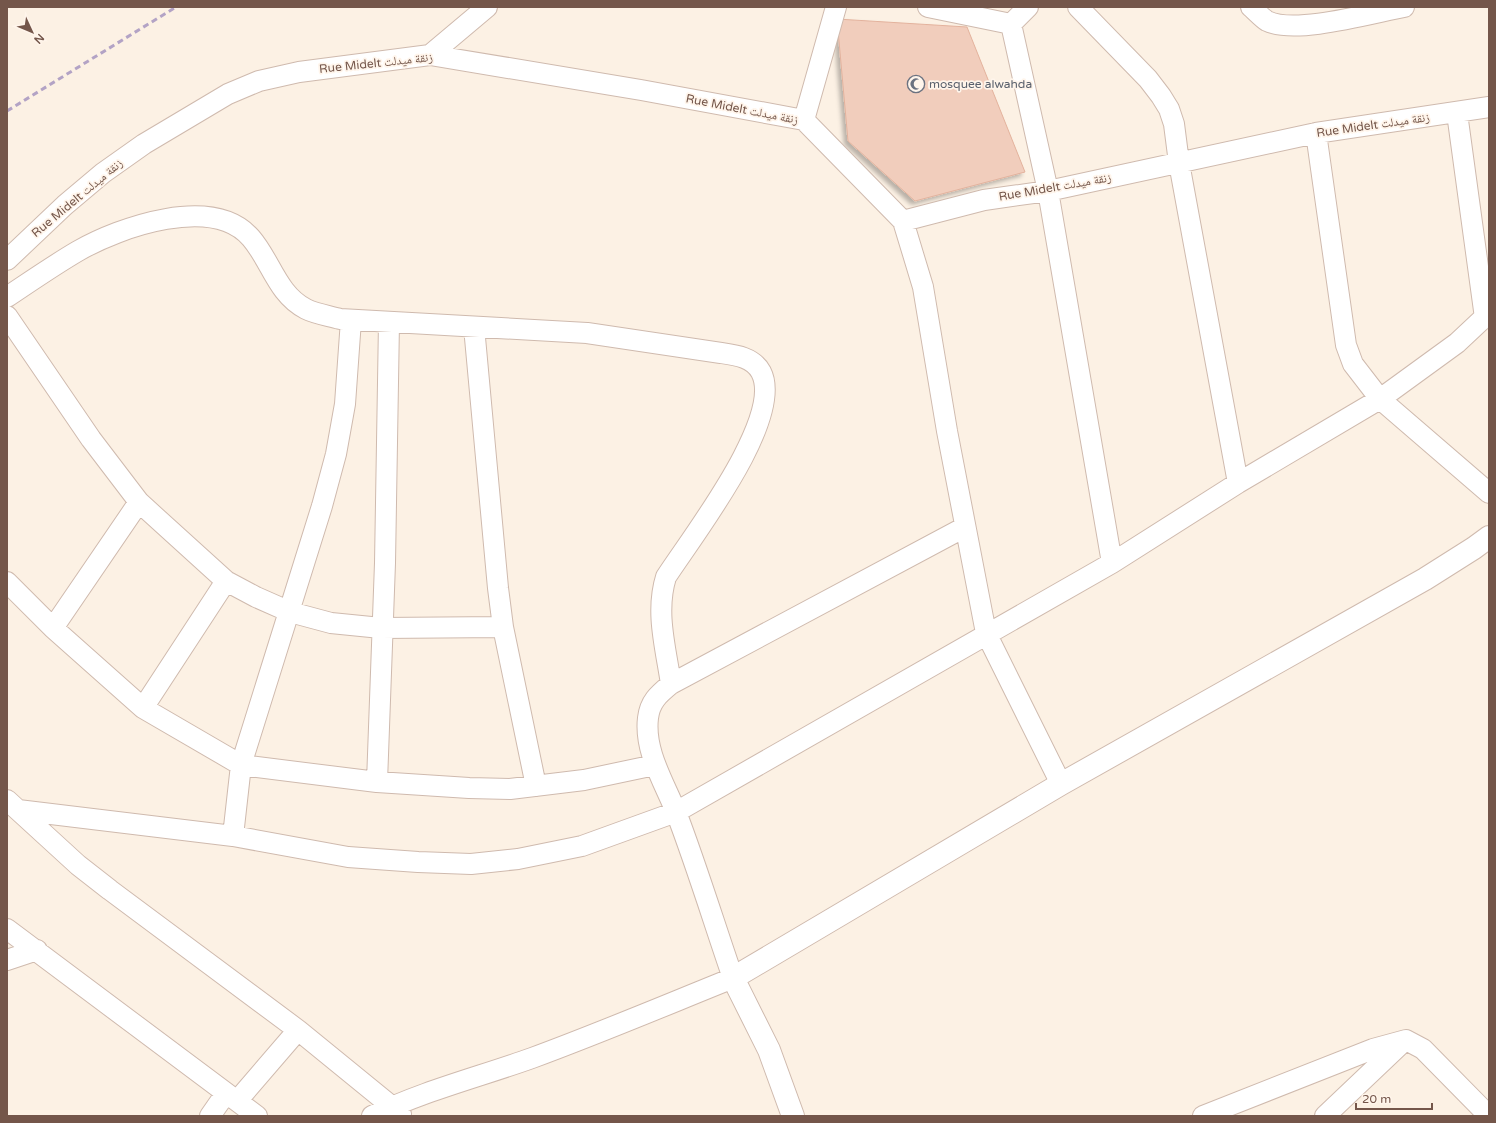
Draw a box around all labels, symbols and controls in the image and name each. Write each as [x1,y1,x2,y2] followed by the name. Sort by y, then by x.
[12,12,52,52] north arrow
[31,31,47,46] text: N
[318,50,434,76] street label: Rue Midelt زنقة ميدلت
[906,74,926,94] mosque icon: mosquee alwahda
[929,77,1032,91] place label: mosquee alwahda
[685,91,800,127] street label: Rue Midelt زنقة ميدلت
[1315,110,1431,140] street label: Rue Midelt زنقة ميدلت
[29,156,126,240] street label: Rue Midelt زنقة ميدلت
[998,170,1113,204] street label: Rue Midelt زنقة ميدلت
[1356,1085,1432,1111] scale bar
[1362,1092,1391,1106] text: 20 m

